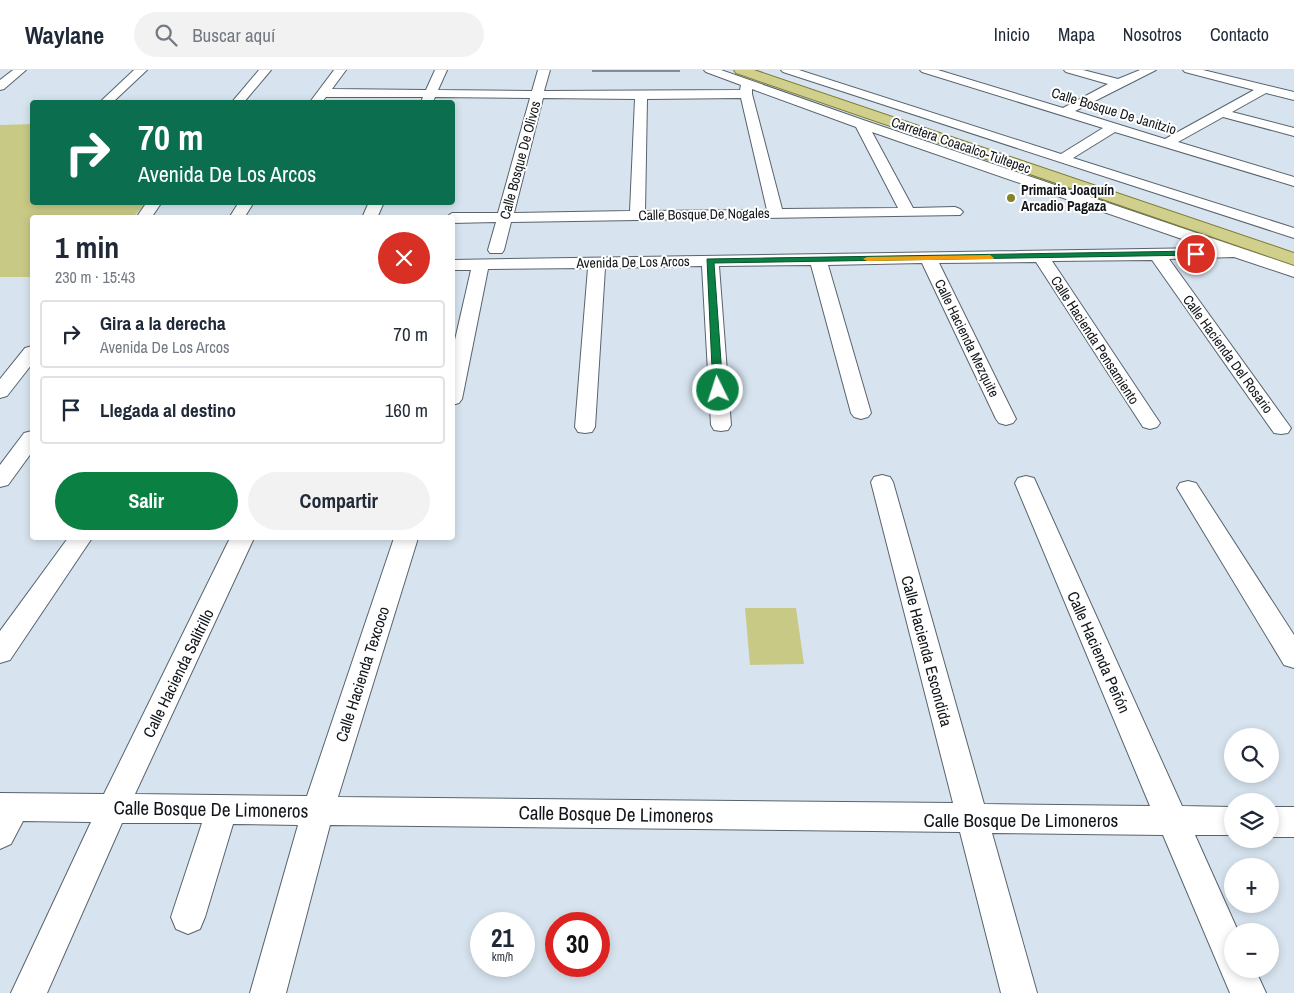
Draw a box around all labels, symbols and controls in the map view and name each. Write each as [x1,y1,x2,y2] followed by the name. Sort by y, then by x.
[134,12,484,57] search box
[25,19,104,51] text: Waylane
[152,21,180,49] icon: search
[192,22,275,48] text: Buscar aquí
[994,22,1030,47] text: Inicio
[1058,22,1095,47] text: Mapa
[1123,22,1182,47] text: Nosotros
[1210,22,1269,47] text: Contacto
[1049,83,1179,139] street label: Calle Bosque De Janitzio
[496,99,545,221] street label: Calle Bosque De Olivos
[889,113,1033,177] street label: Carretera Coacalco-Tultepec
[138,114,203,161] text: 70 m
[55,120,120,185] icon: right
[138,159,316,189] text: Avenida De Los Arcos
[1021,181,1114,215] place label: Primaria Joaquín Arcadio Pagaza
[1005,192,1017,204] marker: Primaria Joaquín Arcadio Pagaza
[638,204,770,224] street label: Calle Bosque De Nogales
[55,227,119,267] text: 1 min
[378,232,430,284] button: close
[1175,233,1217,275] pin
[1182,240,1210,268] icon: arrive
[575,252,690,272] street label: Avenida De Los Arcos
[55,266,135,288] text: 230 m · 15:43
[1047,272,1143,408] street label: Calle Hacienda Pensamiento
[931,276,1003,400] street label: Calle Hacienda Mezquite
[1179,291,1277,417] street label: Calle Hacienda Del Rosario
[100,310,226,336] text: Gira a la derecha
[57,320,85,348] icon: right
[393,321,428,347] text: 70 m
[100,336,230,358] text: Avenida De Los Arcos
[691,363,743,415] position arrow
[57,396,85,424] icon: arrive
[100,397,236,423] text: Llegada al destino
[385,397,428,423] text: 160 m
[55,472,238,530] button: Salir
[248,472,430,530] button: Compartir
[896,573,958,730] street label: Calle Hacienda Escondida
[1062,588,1136,716] street label: Calle Hacienda Peñón
[330,603,394,745] street label: Calle Hacienda Texcoco
[137,605,219,741] street label: Calle Hacienda Salitrillo
[1224,728,1279,978] map controls
[1224,728,1279,783] button: search
[1224,793,1279,848] button: layers
[113,794,309,824] street label: Calle Bosque De Limoneros
[518,799,714,829] street label: Calle Bosque De Limoneros
[924,807,1119,833] street label: Calle Bosque De Limoneros
[1224,858,1279,913] button: +
[545,912,610,977] speed limit sign: 30
[491,921,514,955] text: 21
[1224,923,1279,978] button: −
[492,949,513,965] text: km/h

